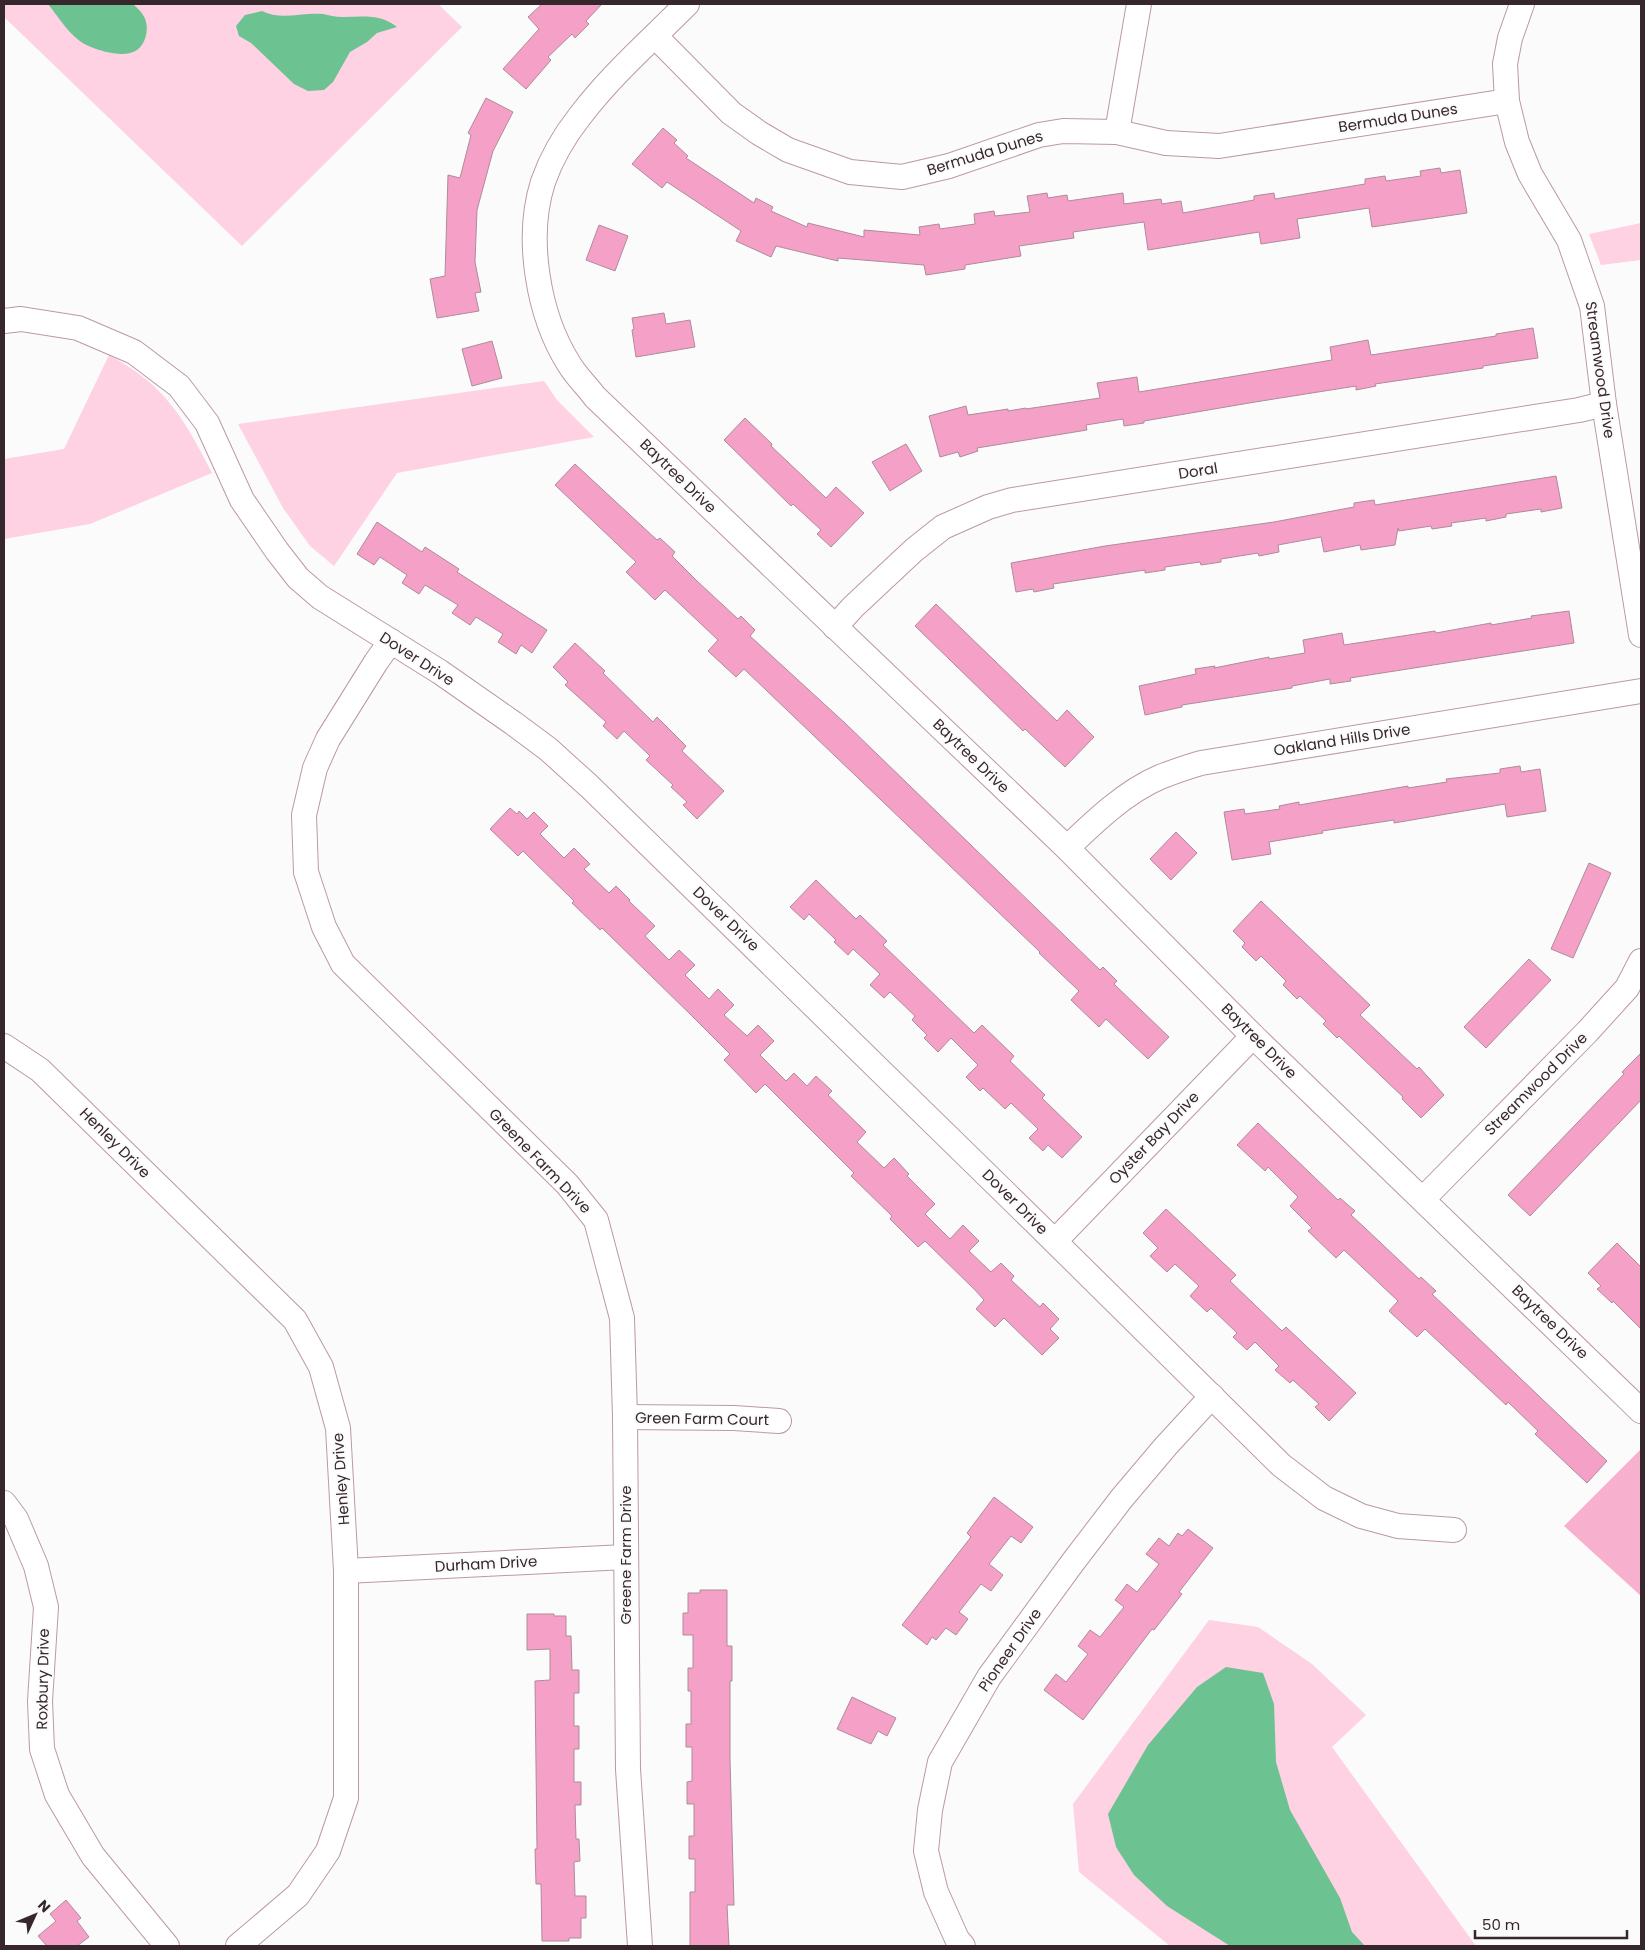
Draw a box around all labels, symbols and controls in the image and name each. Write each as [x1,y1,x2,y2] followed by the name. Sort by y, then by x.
[1337,98,1459,137] street label: Bermuda Dunes
[924,125,1046,180] street label: Bermuda Dunes
[1580,300,1620,440] street label: Streamwood Drive
[635,434,721,518] street label: Baytree Drive
[1177,457,1219,484] street label: Doral
[376,627,459,691] street label: Dover Drive
[928,714,1014,798] street label: Baytree Drive
[1272,718,1412,761] street label: Oakland Hills Drive
[688,882,764,956] street label: Dover Drive
[1217,998,1302,1083] street label: Baytree Drive
[1479,1027,1592,1140] street label: Streamwood Drive
[1104,1087,1204,1189] street label: Oyster Bay Drive
[75,1103,155,1183] street label: Henley Drive
[484,1103,596,1218] street label: Greene Farm Drive
[978,1164,1053,1239] street label: Dover Drive
[1507,1280,1593,1364] street label: Baytree Drive
[635,1407,769,1430] street label: Green Farm Court
[327,1432,354,1526] street label: Henley Drive
[615,1485,636,1625] street label: Greene Farm Drive
[434,1550,538,1577] street label: Durham Drive
[973,1604,1046,1696] street label: Pioneer Drive
[31,1628,54,1730] street label: Roxbury Drive
[10,1890,60,1940] north arrow
[34,1895,55,1917] text: N
[1475,1908,1628,1940] scale bar
[1482,1914,1520,1935] text: 50 m

